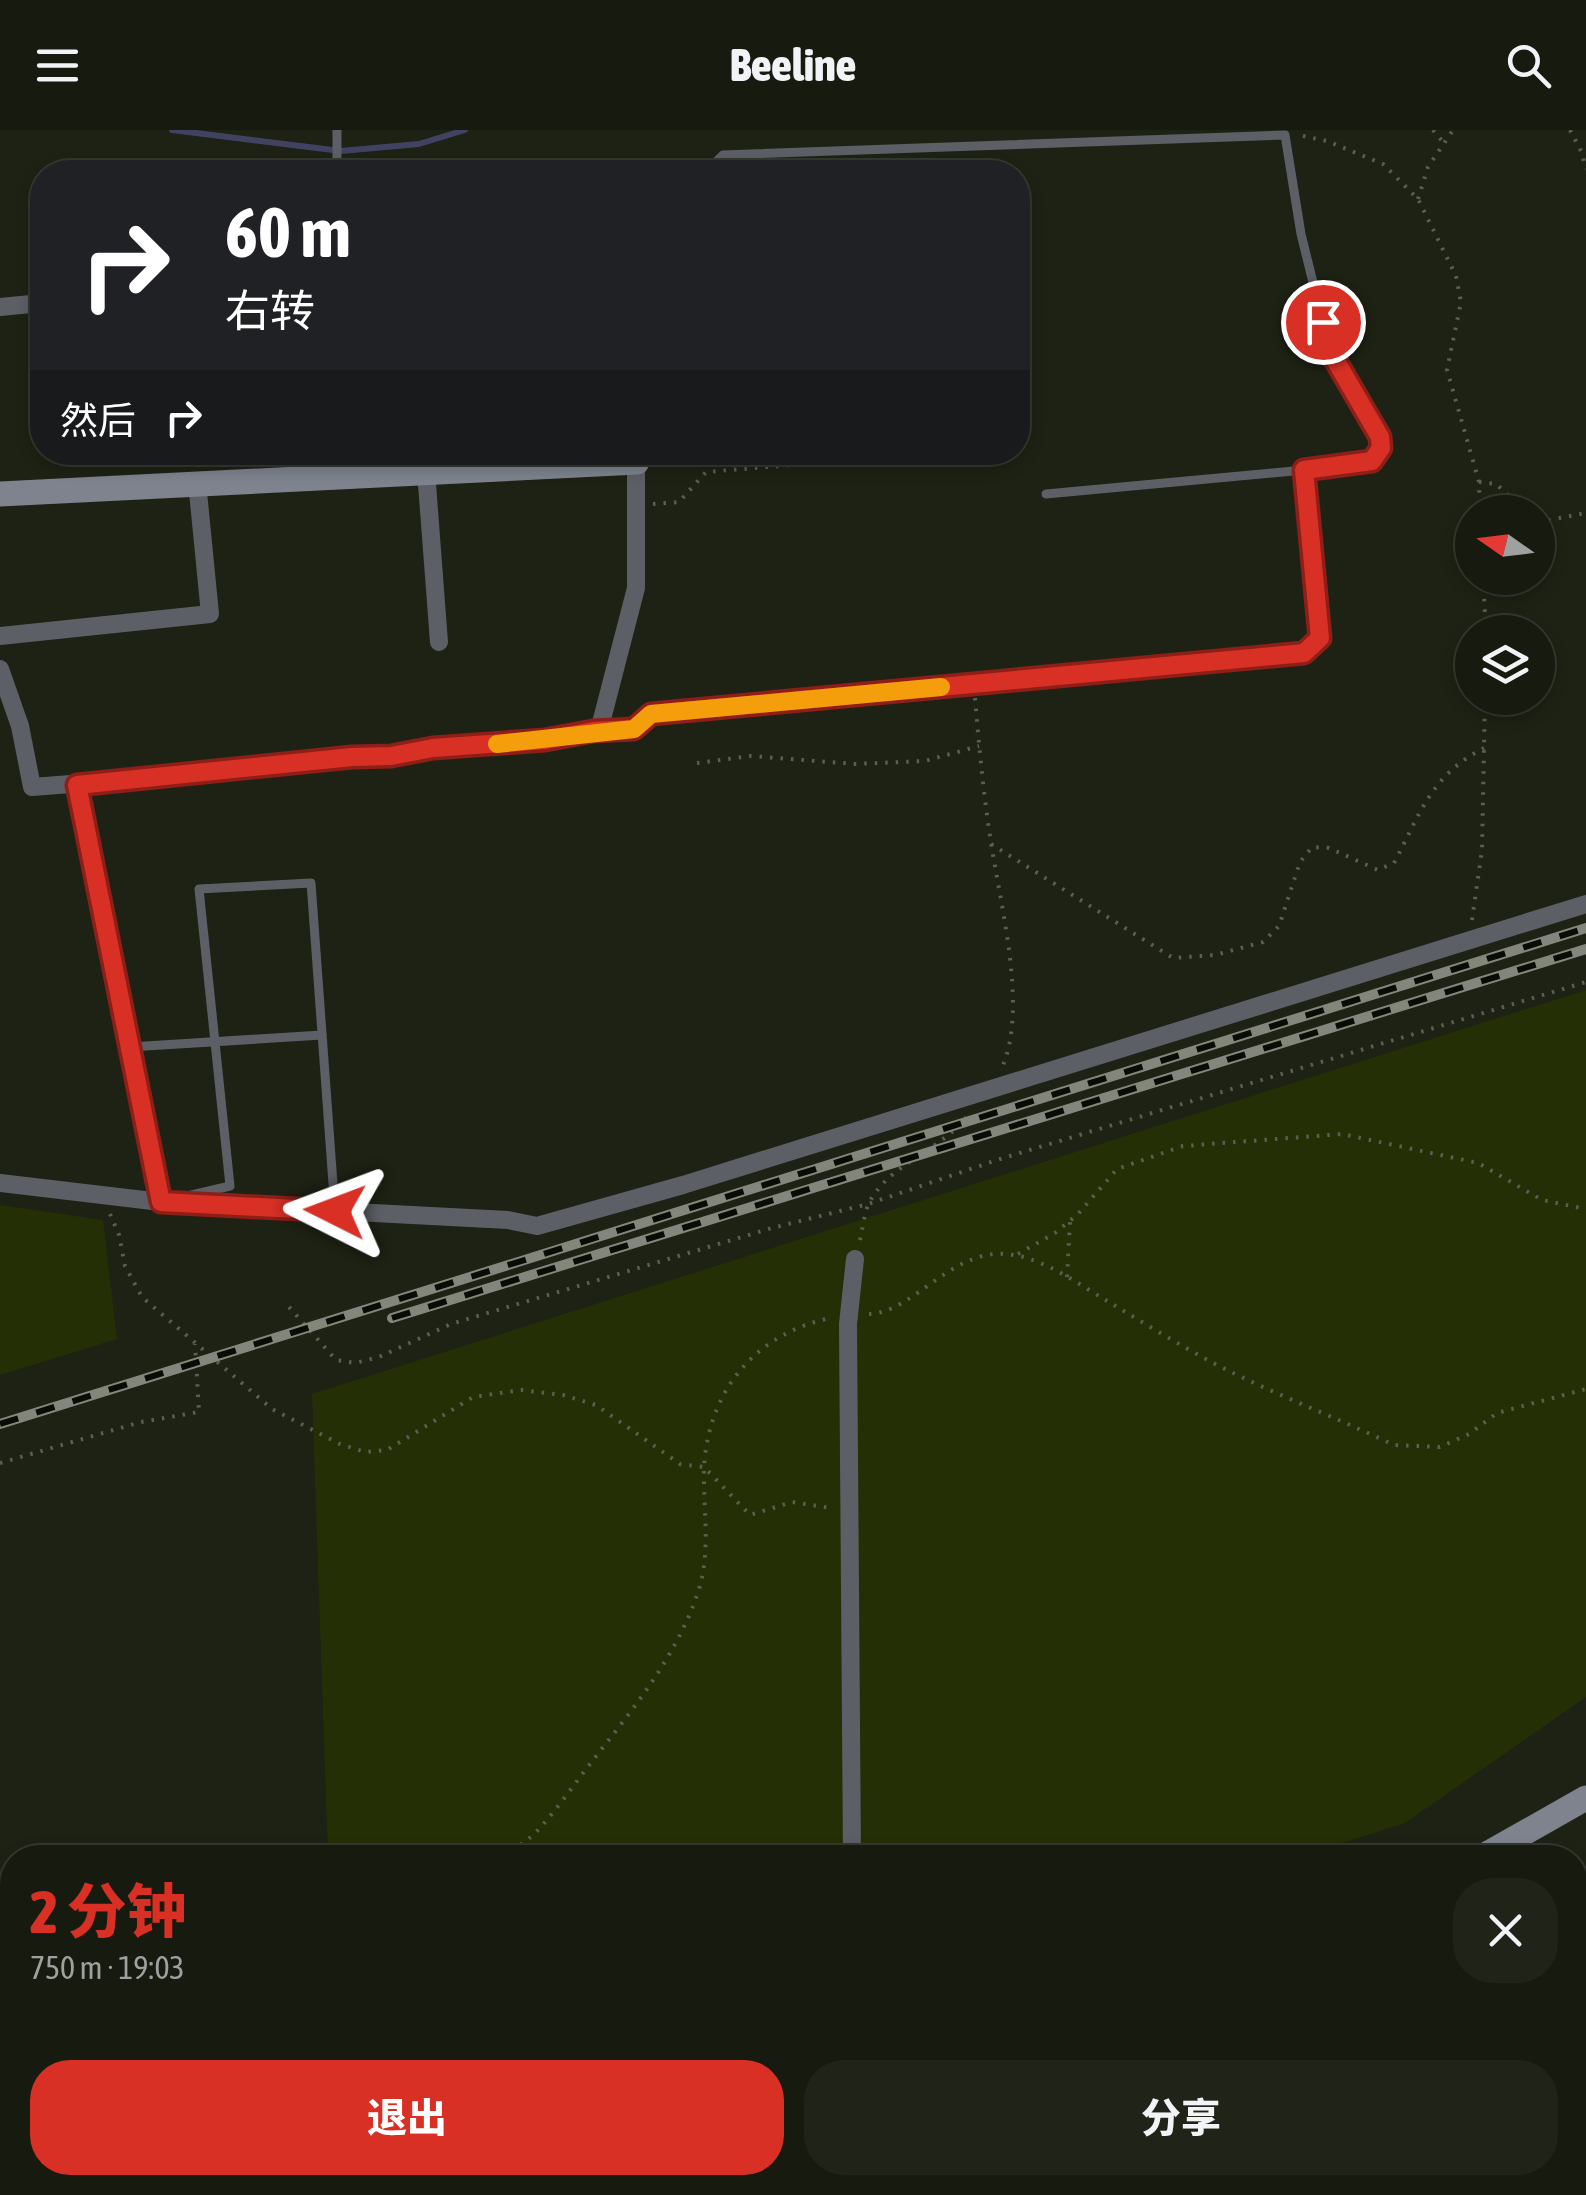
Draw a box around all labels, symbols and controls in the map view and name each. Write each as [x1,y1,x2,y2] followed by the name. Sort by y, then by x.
[30,38,85,93] icon: menu
[1501,38,1556,93] icon: search
[730,39,856,91] text: Beeline
[225,192,351,272] text: 60 m
[60,200,190,330] icon: right
[1281,280,1366,365] pin
[225,285,315,337] text: 右转
[1296,295,1351,350] icon: arrive
[156,390,211,445] icon: right
[60,399,136,442] text: 然后
[1455,495,1555,595] north arrow
[1455,495,1555,715] map controls
[1455,615,1555,715] button: layers
[283,1159,387,1263] position arrow
[30,1877,186,1946] text: 2 分钟
[1453,1878,1558,1983] button: close
[30,1949,185,1986] text: 750 m · 19:03
[30,2060,784,2175] button: 退出
[804,2060,1558,2175] button: 分享

